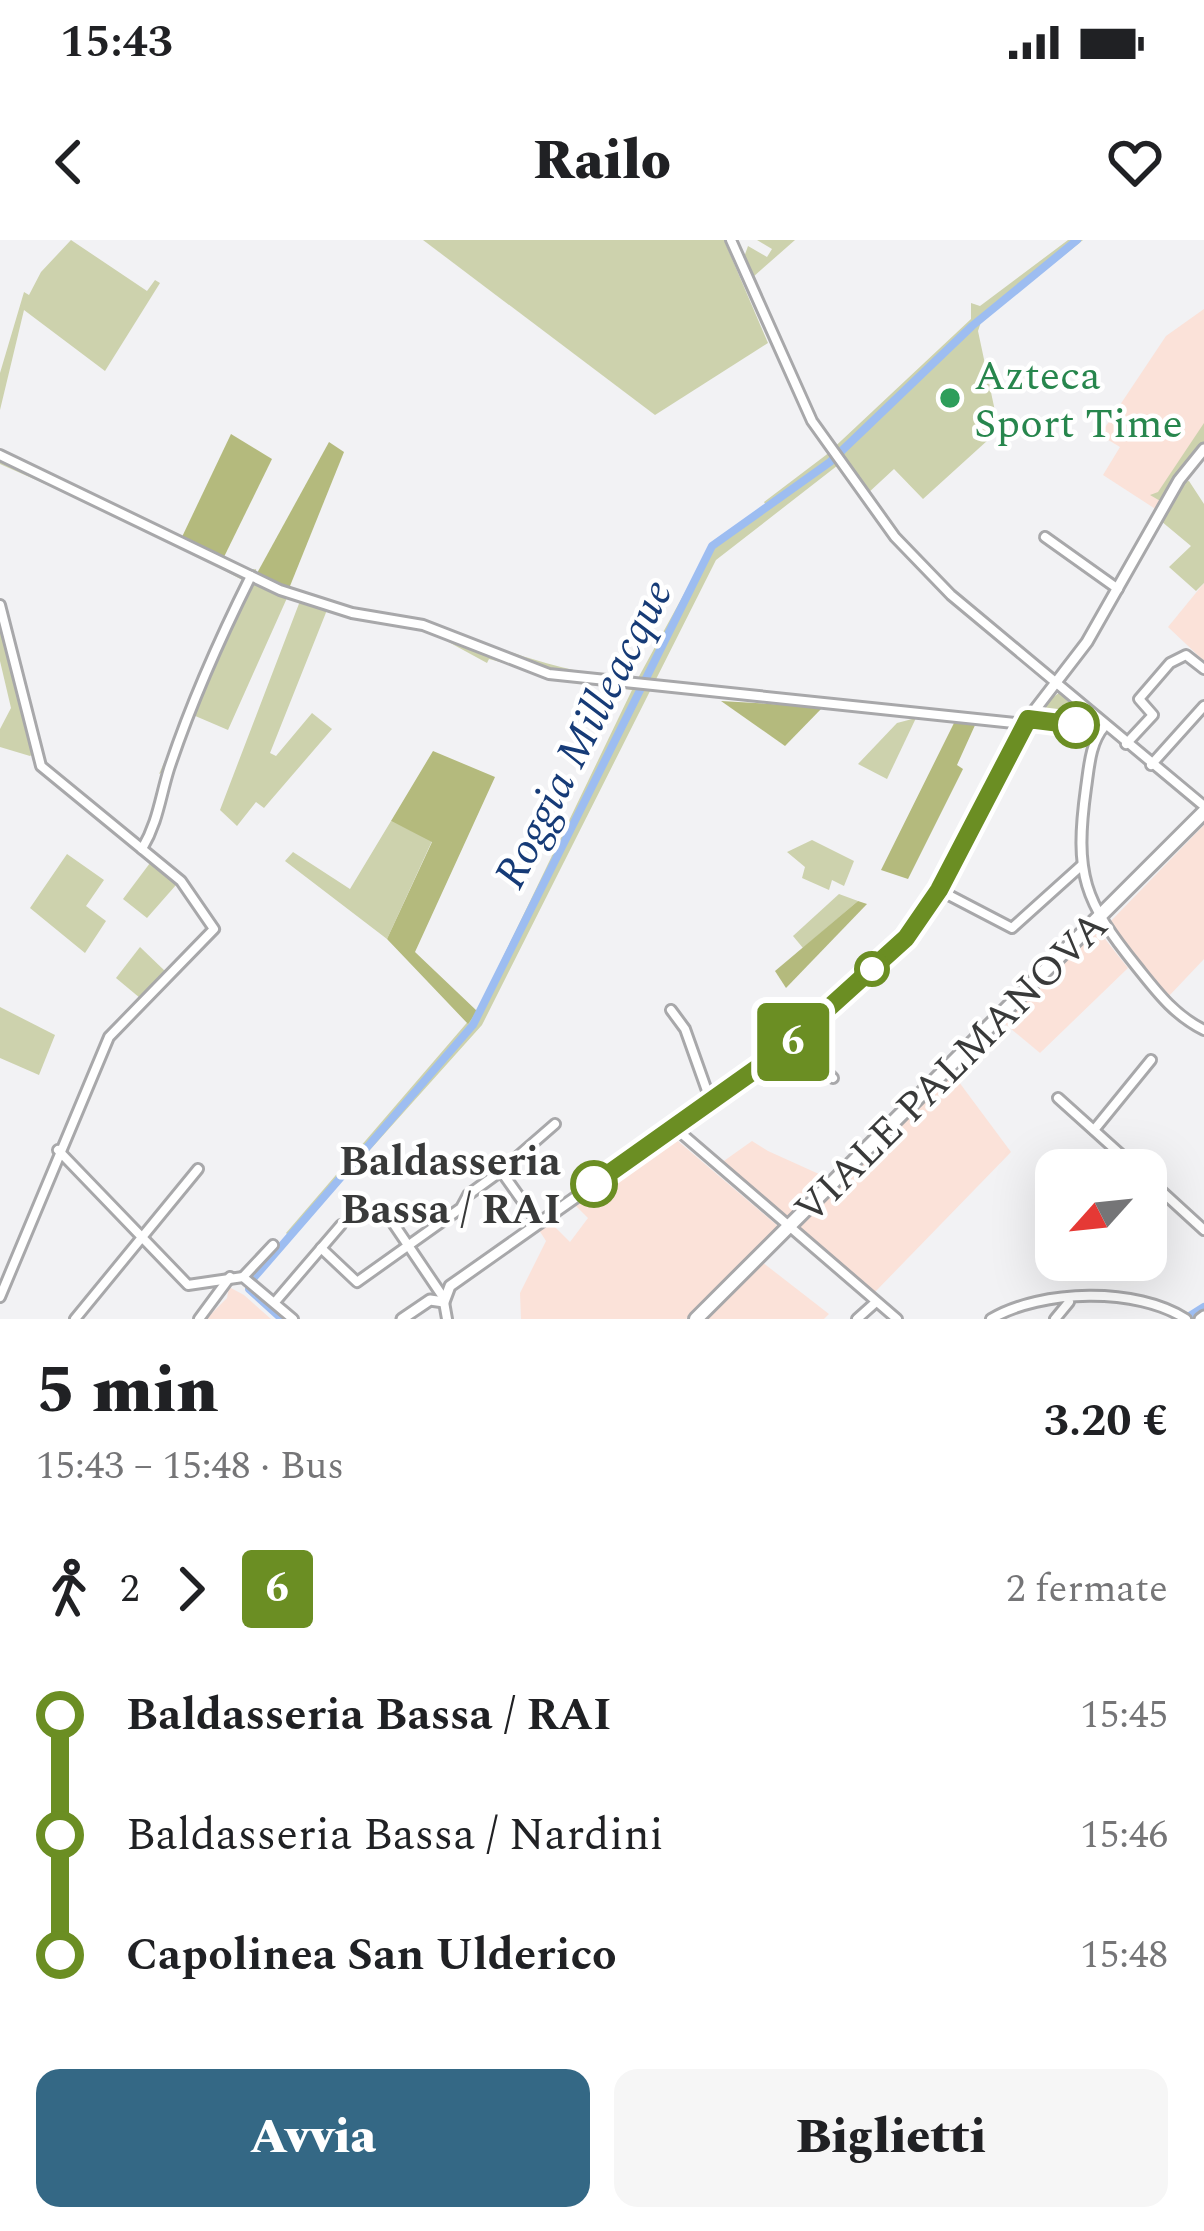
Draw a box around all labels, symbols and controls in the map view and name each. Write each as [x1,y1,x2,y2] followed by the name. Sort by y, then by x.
[60,8,173,77] text: 15:43
[533,121,671,203] text: Railo
[36,129,102,195] icon: back
[1102,129,1168,195] icon: heart
[974,345,1183,456] place label: Azteca Sport Time
[937,385,963,411] marker: Azteca Sport Time
[476,567,692,901] water label: Roggia Milleacque
[1054,703,1098,747] unlabelled marker
[780,896,1123,1239] street label: VIALE PALMANOVA
[856,953,888,985] unlabelled marker
[754,1003,832,1081] line badge: 6
[781,1010,805,1073] text: 6
[339,1131,561,1242] place label: Baldasseria Bassa / RAI
[1035,1149,1167,1281] north arrow
[1035,1149,1167,1281] map controls
[572,1162,616,1206] marker: Baldasseria Bassa / RAI
[36,1341,219,1442] text: 5 min
[1044,1387,1168,1456] text: 3.20 €
[36,1437,344,1496] text: 15:43 – 15:48 · Bus
[36,1556,102,1622] icon: walk
[158,1556,224,1622] icon: forward
[266,1557,289,1620] text: 6
[120,1560,140,1619] text: 2
[1006,1560,1168,1619] text: 2 fermate
[126,1681,612,1750] text: Baldasseria Bassa / RAI
[1080,1686,1168,1745] text: 15:45
[126,1801,664,1870] text: Baldasseria Bassa / Nardini
[1080,1806,1168,1865] text: 15:46
[126,1921,617,1990] text: Capolinea San Ulderico
[1080,1926,1168,1985] text: 15:48
[36,2069,590,2207] button: Avvia
[614,2069,1168,2207] button: Biglietti

